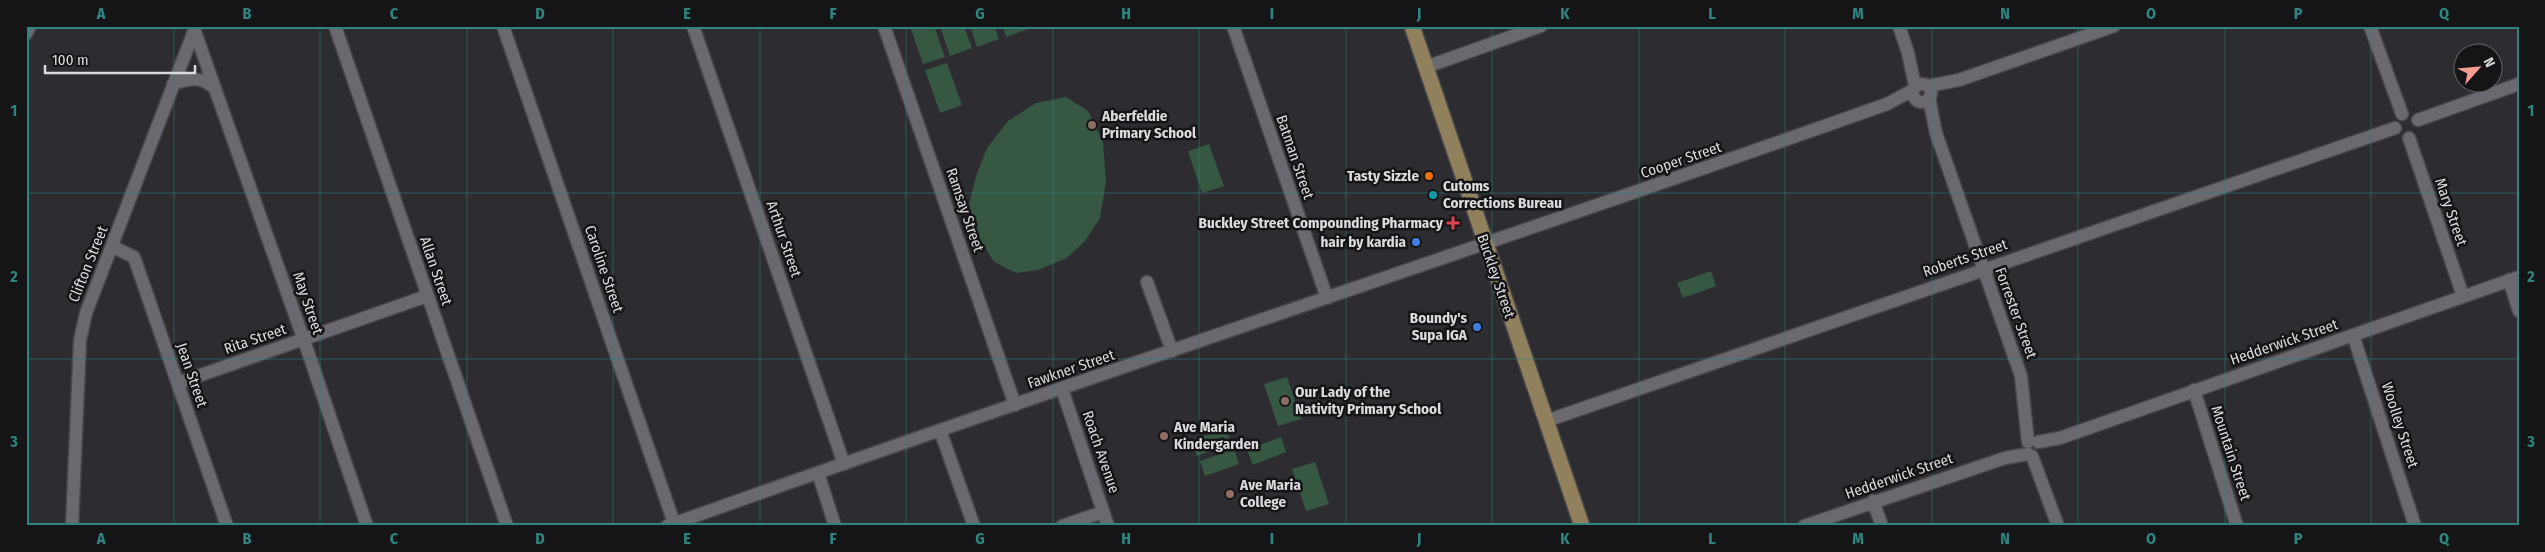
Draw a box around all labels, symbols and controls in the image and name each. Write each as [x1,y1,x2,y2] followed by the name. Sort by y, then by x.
[96,4,106,23] text: A
[243,4,252,23] text: B
[390,4,399,23] text: C
[535,4,545,23] text: D
[683,4,691,23] text: E
[829,4,837,23] text: F
[975,4,985,23] text: G
[1121,4,1131,23] text: H
[1270,4,1274,23] text: I
[1416,4,1421,23] text: J
[1560,4,1570,23] text: K
[1708,4,1716,23] text: L
[1852,4,1864,23] text: M
[2000,4,2010,23] text: N
[2146,4,2156,23] text: O
[2294,4,2303,23] text: P
[2439,4,2450,23] text: Q
[45,42,195,74] scale bar
[2452,42,2502,92] north arrow
[52,51,89,69] text: 100 m
[2480,55,2499,70] text: N
[11,101,17,120] text: 1
[2528,101,2534,120] text: 1
[1101,107,1197,142] place label: Aberfeldie Primary School
[1272,113,1318,201] street label: Batman Street
[1086,119,1098,131] marker: Aberfeldie Primary School
[1638,138,1724,182] street label: Cooper Street
[942,166,988,254] street label: Ramsay Street
[1347,167,1419,185] place label: Tasty Sizzle
[1423,170,1435,182] marker: Tasty Sizzle
[2431,176,2471,248] street label: Mary Street
[1443,177,1562,212] place label: Cutoms Corrections Bureau
[1427,189,1439,201] marker: Cutoms Corrections Bureau
[763,199,805,280] street label: Arthur Street
[1199,214,1444,232] place label: Buckley Street Compounding Pharmacy
[1447,217,1459,229] marker: Buckley Street Compounding Pharmacy
[65,223,111,305] street label: Clifton Street
[581,223,627,315] street label: Caroline Street
[1473,232,1519,321] street label: Buckley Street
[1320,233,1407,251] place label: hair by kardia
[416,234,456,308] street label: Allan Street
[1920,235,2010,281] street label: Roberts Street
[1410,236,1422,248] marker: hair by kardia
[1991,265,2041,361] street label: Forrester Street
[9,267,18,286] text: 2
[2526,267,2535,286] text: 2
[289,269,327,337] street label: May Street
[1410,309,1468,344] place label: Boundy's Supa IGA
[2228,315,2340,369] street label: Hedderwick Street
[222,320,289,358] street label: Rita Street
[1471,321,1483,333] marker: Boundy's Supa IGA
[173,340,211,410] street label: Jean Street
[1025,346,1117,392] street label: Fawkner Street
[2378,380,2422,470] street label: Woolley Street
[1295,383,1442,418] place label: Our Lady of the Nativity Primary School
[1279,395,1291,407] marker: Our Lady of the Nativity Primary School
[2207,403,2255,503] street label: Mountain Street
[1078,408,1124,496] street label: Roach Avenue
[1173,418,1259,453] place label: Ave Maria Kindergarden
[1158,430,1170,442] marker: Ave Maria Kindergarden
[9,432,18,451] text: 3
[2526,432,2535,451] text: 3
[1843,449,1955,503] street label: Hedderwick Street
[1239,476,1301,511] place label: Ave Maria College
[1224,488,1236,500] marker: Ave Maria College
[96,529,106,548] text: A
[243,529,252,548] text: B
[390,529,399,548] text: C
[535,529,545,548] text: D
[683,529,691,548] text: E
[829,529,837,548] text: F
[975,529,985,548] text: G
[1121,529,1131,548] text: H
[1270,529,1274,548] text: I
[1416,529,1421,548] text: J
[1560,529,1570,548] text: K
[1708,529,1716,548] text: L
[1852,529,1864,548] text: M
[2000,529,2010,548] text: N
[2146,529,2156,548] text: O
[2294,529,2303,548] text: P
[2439,529,2450,548] text: Q

